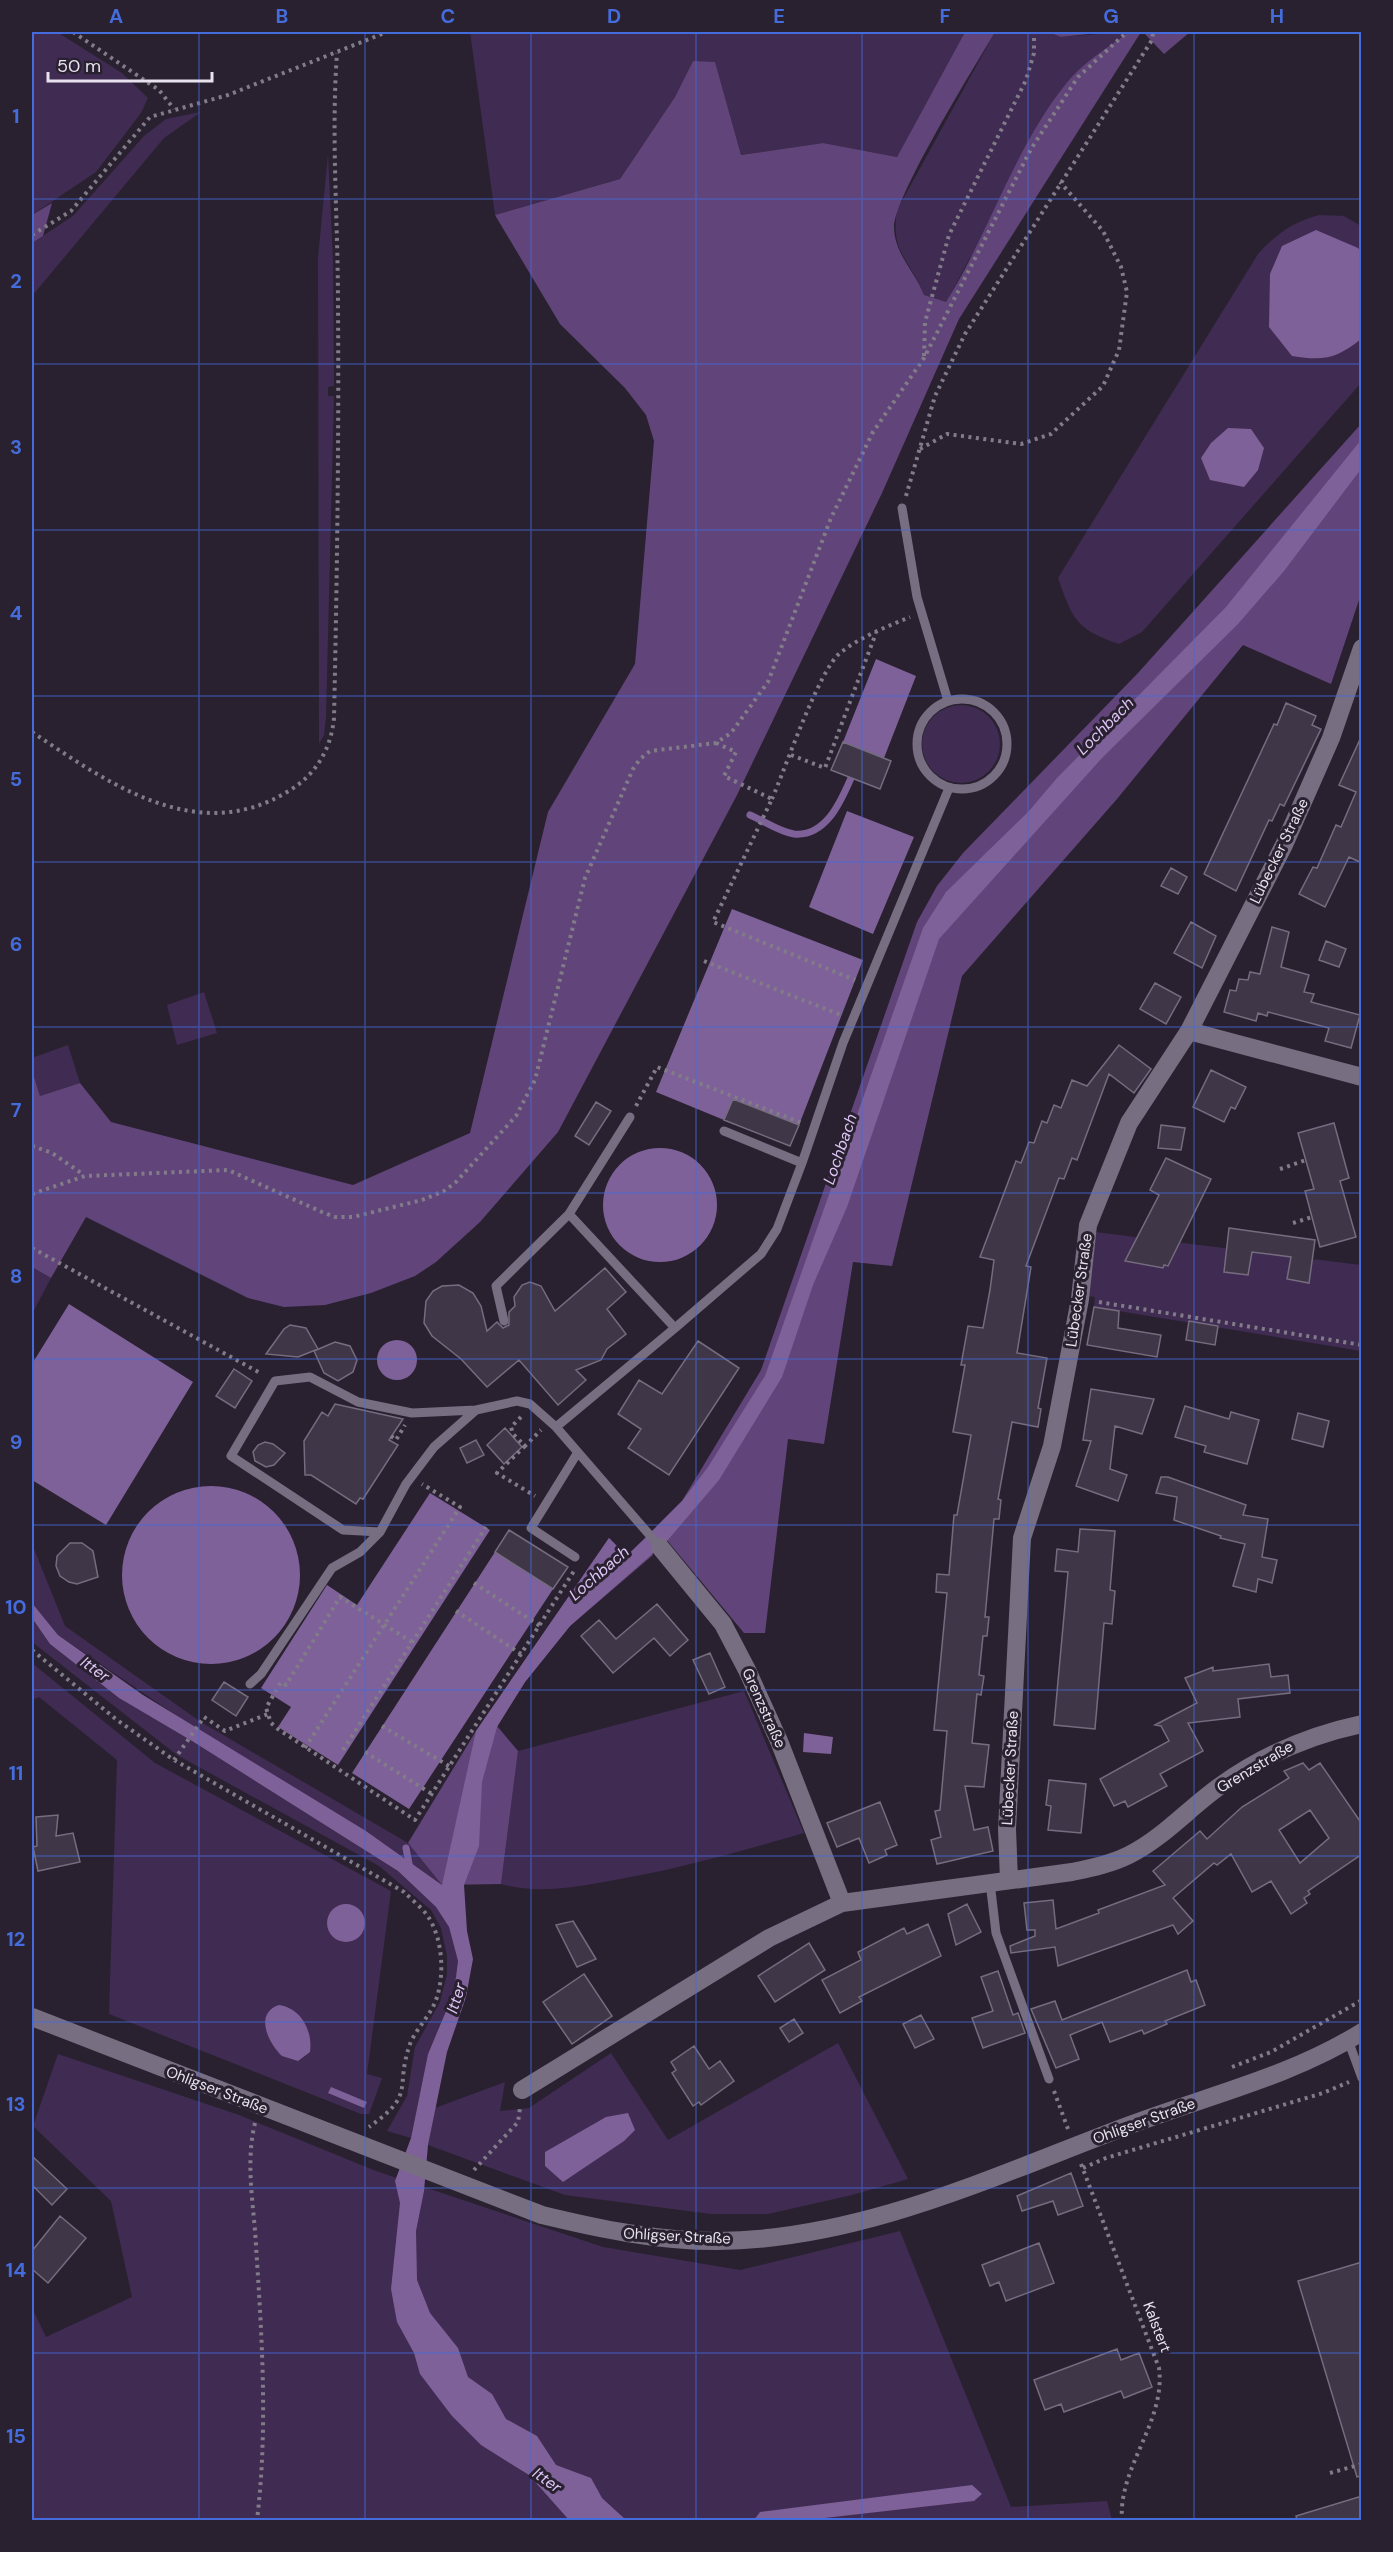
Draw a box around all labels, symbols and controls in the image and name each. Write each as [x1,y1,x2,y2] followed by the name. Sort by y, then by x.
[109,3,123,29] text: A
[276,3,288,29] text: B
[441,3,455,29] text: C
[607,3,621,29] text: D
[773,3,785,29] text: E
[939,3,951,29] text: F
[1103,3,1119,29] text: G
[1270,3,1284,29] text: H
[48,45,212,83] scale bar
[57,54,101,78] text: 50 m
[12,103,20,129] text: 1
[10,268,22,294] text: 2
[10,434,22,460] text: 3
[10,600,23,626] text: 4
[1072,693,1138,759] water label: Lochbach
[10,766,22,792] text: 5
[1245,795,1313,907] street label: Lübecker Straße
[10,931,22,957] text: 6
[11,1097,22,1123] text: 7
[818,1111,862,1187] water label: Lochbach
[1061,1232,1097,1348] street label: Lübecker Straße
[10,1263,22,1289] text: 8
[10,1429,22,1455] text: 9
[564,1541,634,1605] water label: Lochbach
[5,1594,27,1620] text: 10
[76,1652,115,1687] water label: Itter
[737,1665,791,1751] street label: Grenzstraße
[997,1710,1023,1826] street label: Lübecker Straße
[1213,1736,1297,1798] street label: Grenzstraße
[9,1760,23,1786] text: 11
[7,1926,25,1952] text: 12
[441,1979,471,2016] water label: Itter
[163,2061,271,2119] street label: Ohligser Straße
[6,2091,26,2117] text: 13
[1090,2093,1198,2149] street label: Ohligser Straße
[623,2223,731,2249] street label: Ohligser Straße
[6,2257,26,2283] text: 14
[1138,2299,1176,2355] street label: Kalstert
[6,2423,26,2449] text: 15
[528,2463,567,2498] water label: Itter

